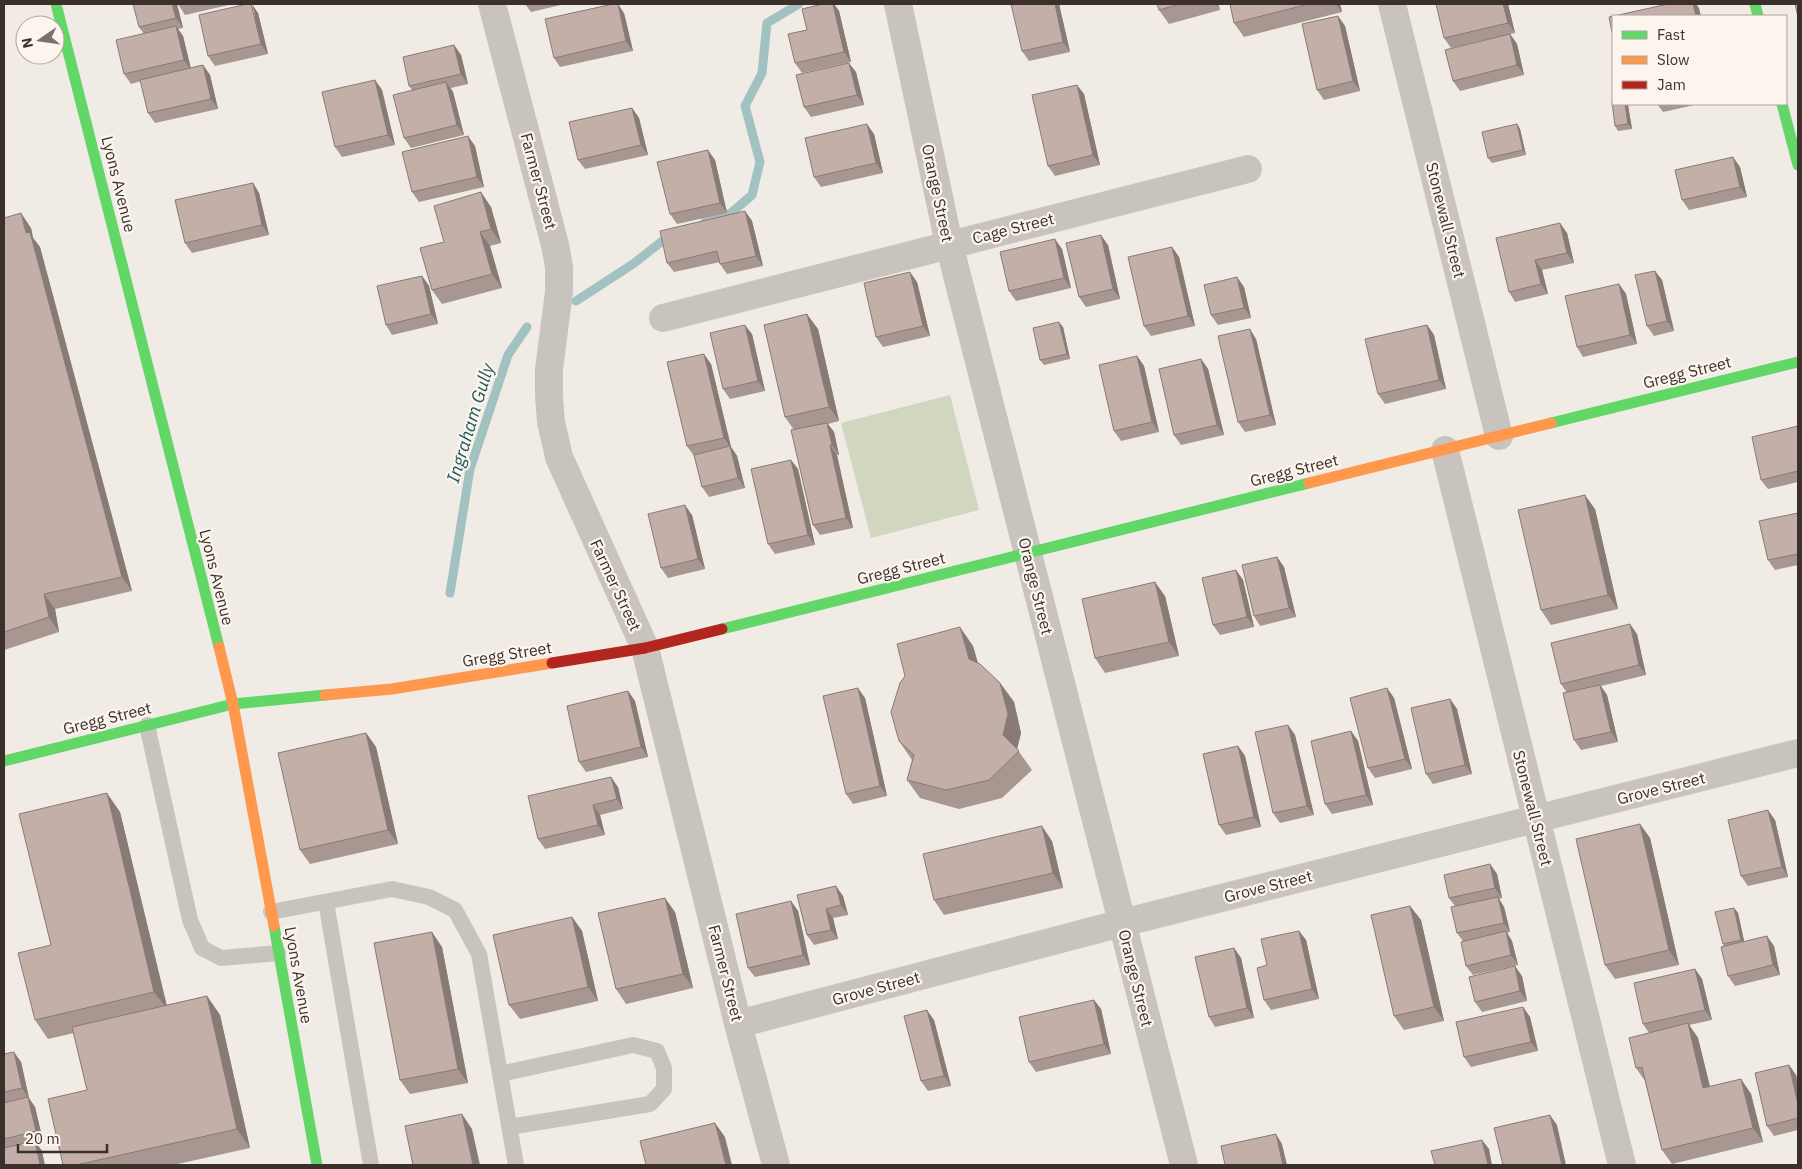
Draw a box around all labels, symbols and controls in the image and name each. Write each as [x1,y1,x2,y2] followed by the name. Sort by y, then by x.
[15,15,65,65] north arrow
[1612,15,1787,105] legend
[1657,25,1685,44] text: Fast
[17,36,37,50] text: N
[1657,50,1690,69] text: Slow
[1657,75,1686,94] text: Jam
[517,131,561,231] street label: Farmer Street
[97,134,141,234] street label: Lyons Avenue
[918,142,958,244] street label: Orange Street
[1422,160,1470,280] street label: Stonewall Street
[970,208,1056,248] street label: Cage Street
[1641,351,1733,393] street label: Gregg Street
[441,359,499,485] water label: Ingraham Gully
[1248,449,1340,491] street label: Gregg Street
[195,527,239,627] street label: Lyons Avenue
[1014,535,1058,637] street label: Orange Street
[586,536,646,634] street label: Farmer Street
[855,547,947,589] street label: Gregg Street
[461,637,553,671] street label: Gregg Street
[61,697,153,739] street label: Gregg Street
[1509,748,1557,868] street label: Stonewall Street
[1615,767,1707,809] street label: Grove Street
[1222,865,1314,907] street label: Grove Street
[704,923,748,1023] street label: Farmer Street
[281,925,317,1025] street label: Lyons Avenue
[1114,927,1158,1029] street label: Orange Street
[830,967,922,1009] street label: Grove Street
[18,1122,106,1154] scale bar
[25,1129,60,1148] text: 20 m

